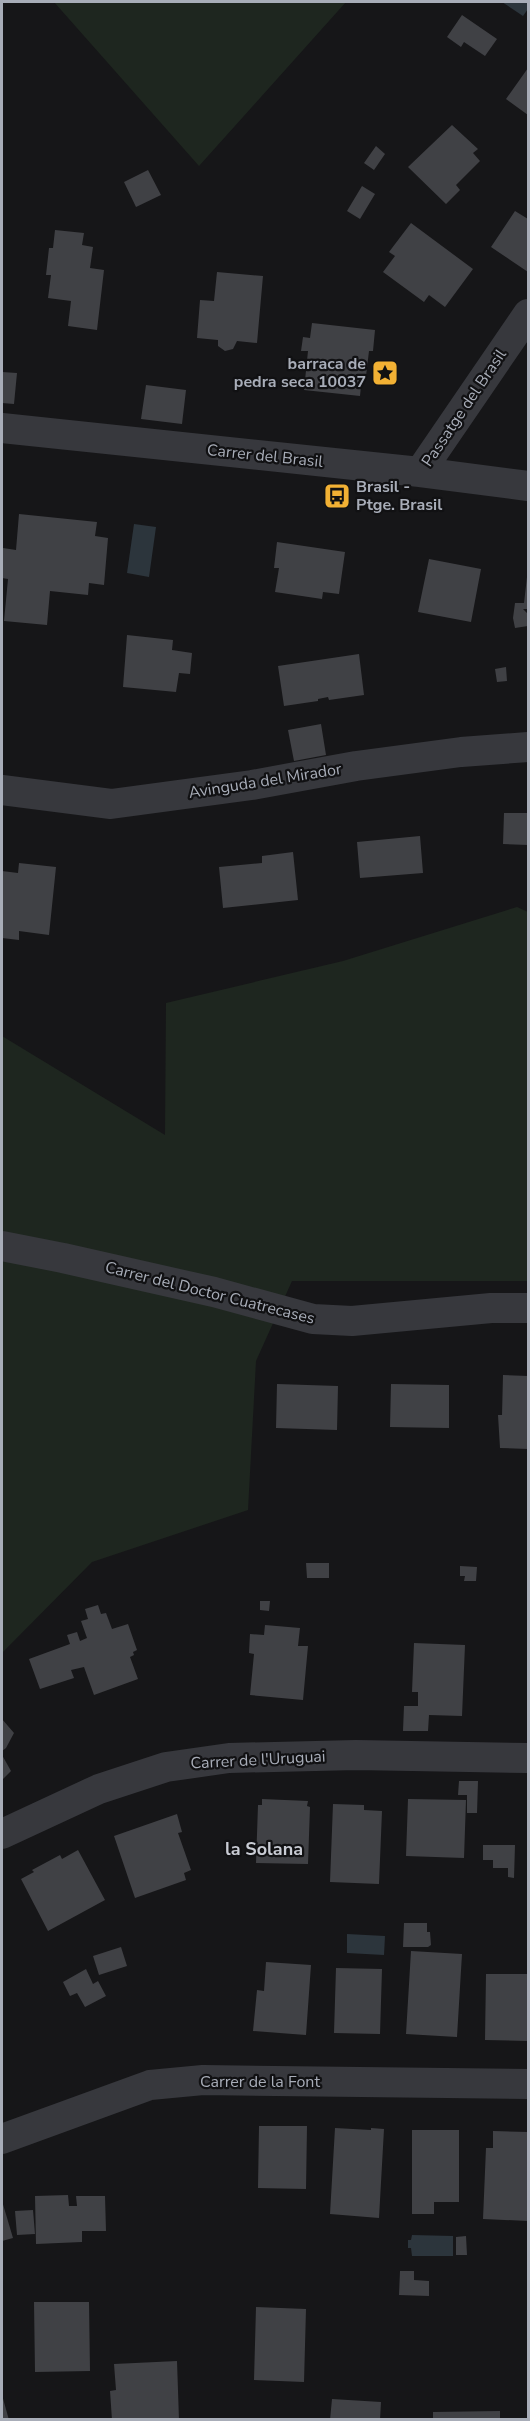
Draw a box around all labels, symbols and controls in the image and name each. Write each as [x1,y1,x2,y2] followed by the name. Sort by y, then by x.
[416,345,512,471] street label: Passatge del Brasil
[234,353,366,393] place label: barraca de pedra seca 10037
[370,358,400,388] place icon: barraca de pedra seca 10037
[206,439,324,473] street label: Carrer del Brasil
[356,476,442,516] place label: Brasil - Ptge. Brasil
[322,481,352,511] bus stop icon: Brasil - Ptge. Brasil
[187,758,343,804] street label: Avinguda del Mirador
[103,1256,317,1330] street label: Carrer del Doctor Cuatrecases
[190,1745,326,1775] street label: Carrer de l'Uruguai
[225,1837,303,1861] district label: la Solana
[200,2071,320,2093] street label: Carrer de la Font

